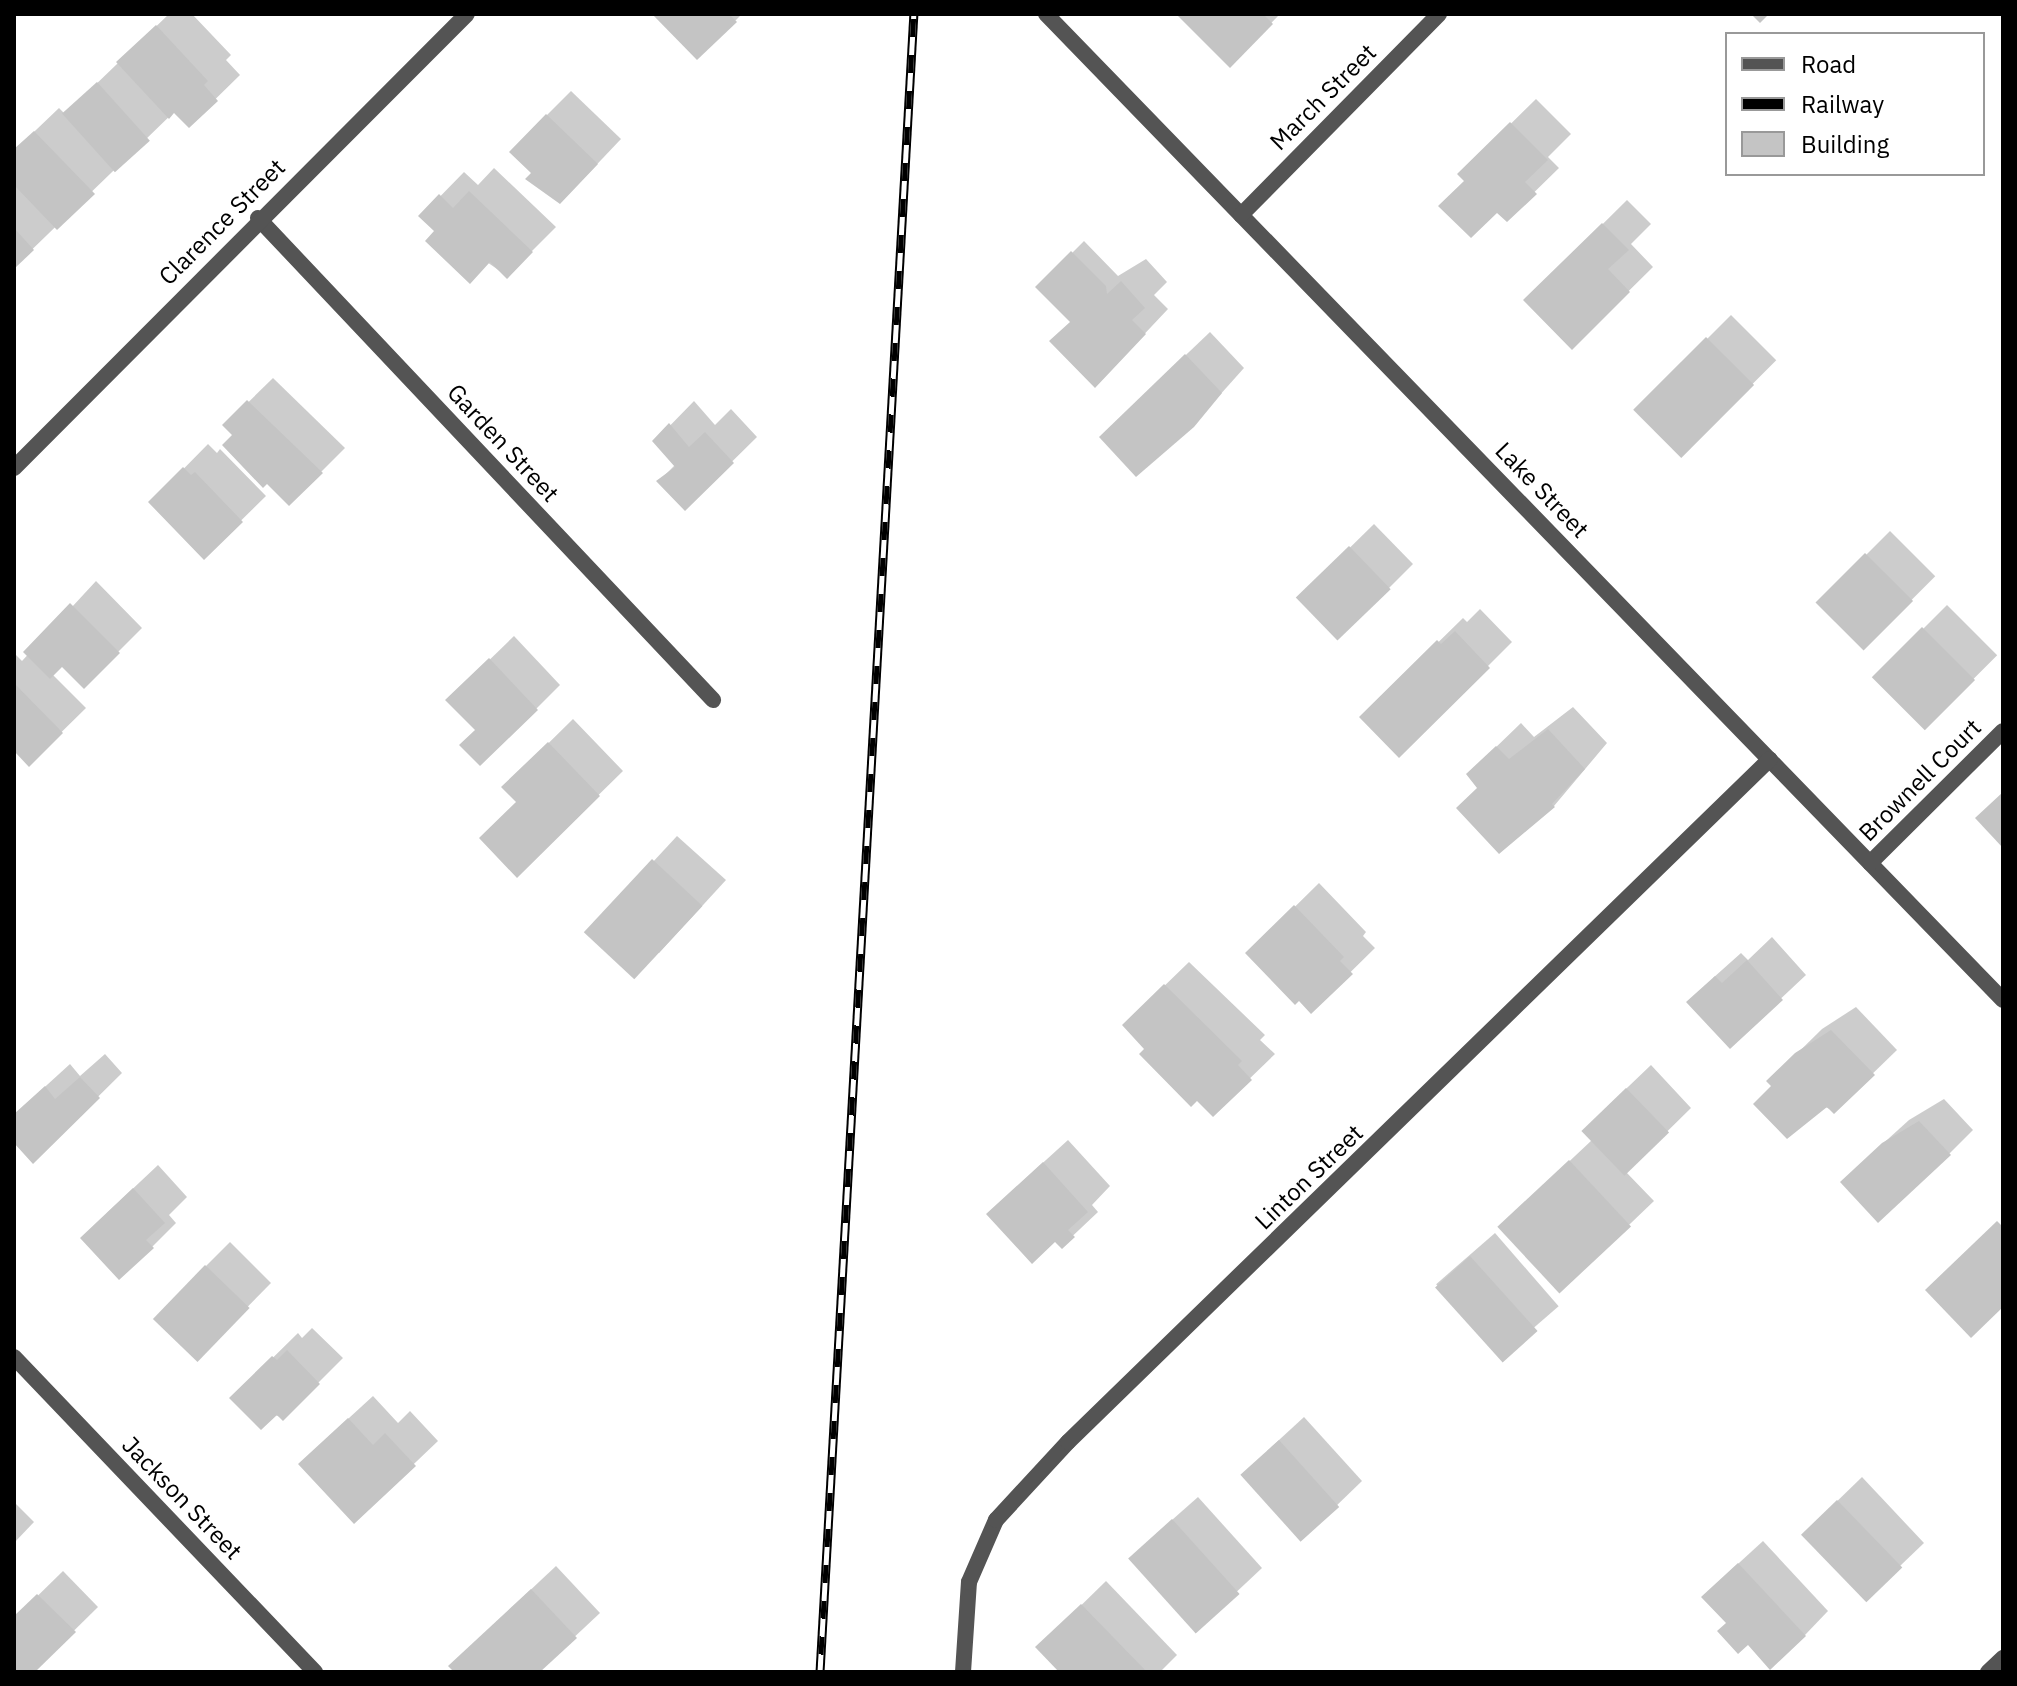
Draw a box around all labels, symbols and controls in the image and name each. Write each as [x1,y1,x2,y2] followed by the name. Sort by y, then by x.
[1725,32,1985,176] legend
[1264,38,1382,156] street label: March Street
[1801,48,1856,80] text: Road
[1801,88,1884,120] text: Railway
[1801,128,1889,160] text: Building
[153,153,291,291] street label: Clarence Street
[441,378,565,508] street label: Garden Street
[1489,436,1595,544] street label: Lake Street
[1853,713,1987,847] street label: Brownell Court
[1249,1119,1369,1235] street label: Linton Street
[116,1431,248,1565] street label: Jackson Street

